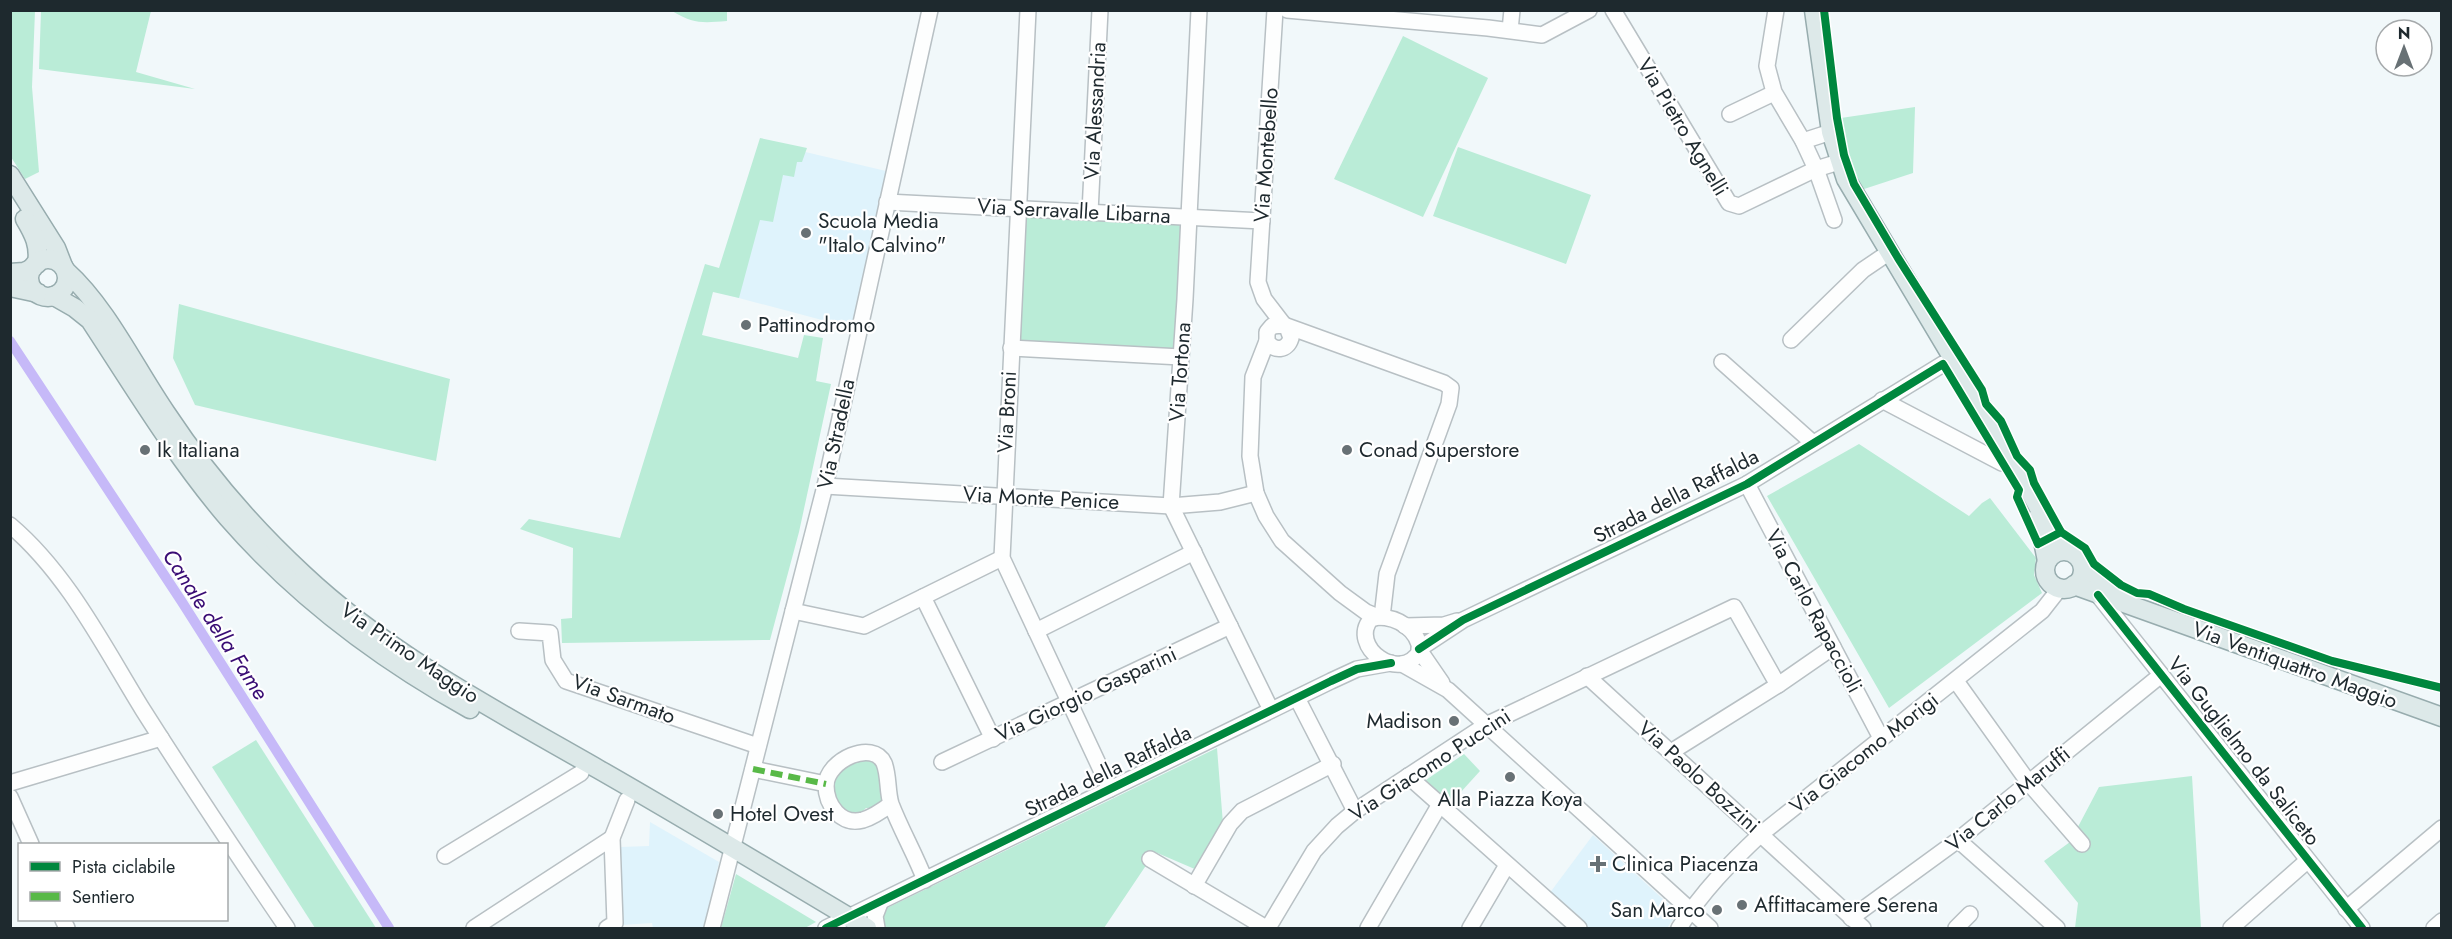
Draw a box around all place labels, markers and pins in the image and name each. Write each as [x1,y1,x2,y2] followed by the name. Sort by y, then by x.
[818,206,946,260] place label: Scuola Media "Italo Calvino"
[799,226,813,240] marker: Scuola Media "Italo Calvino"
[758,310,875,340] place label: Pattinodromo
[739,318,753,332] marker: Pattinodromo
[157,435,240,465] place label: Ik Italiana
[1359,435,1520,465] place label: Conad Superstore
[138,443,152,457] marker: Ik Italiana
[1340,443,1354,457] marker: Conad Superstore
[1367,706,1442,736] place label: Madison
[1447,714,1461,728] marker: Madison
[1503,770,1517,784] marker: Alla Piazza Koya
[1437,784,1583,814] place label: Alla Piazza Koya
[730,799,834,829] place label: Hotel Ovest
[711,807,725,821] marker: Hotel Ovest
[1612,849,1758,879] place label: Clinica Piacenza
[1589,855,1607,873] marker: Clinica Piacenza
[1754,890,1938,920] place label: Affittacamere Serena
[1611,895,1705,925] place label: San Marco
[1735,898,1749,912] marker: Affittacamere Serena
[1710,903,1724,917] marker: San Marco

